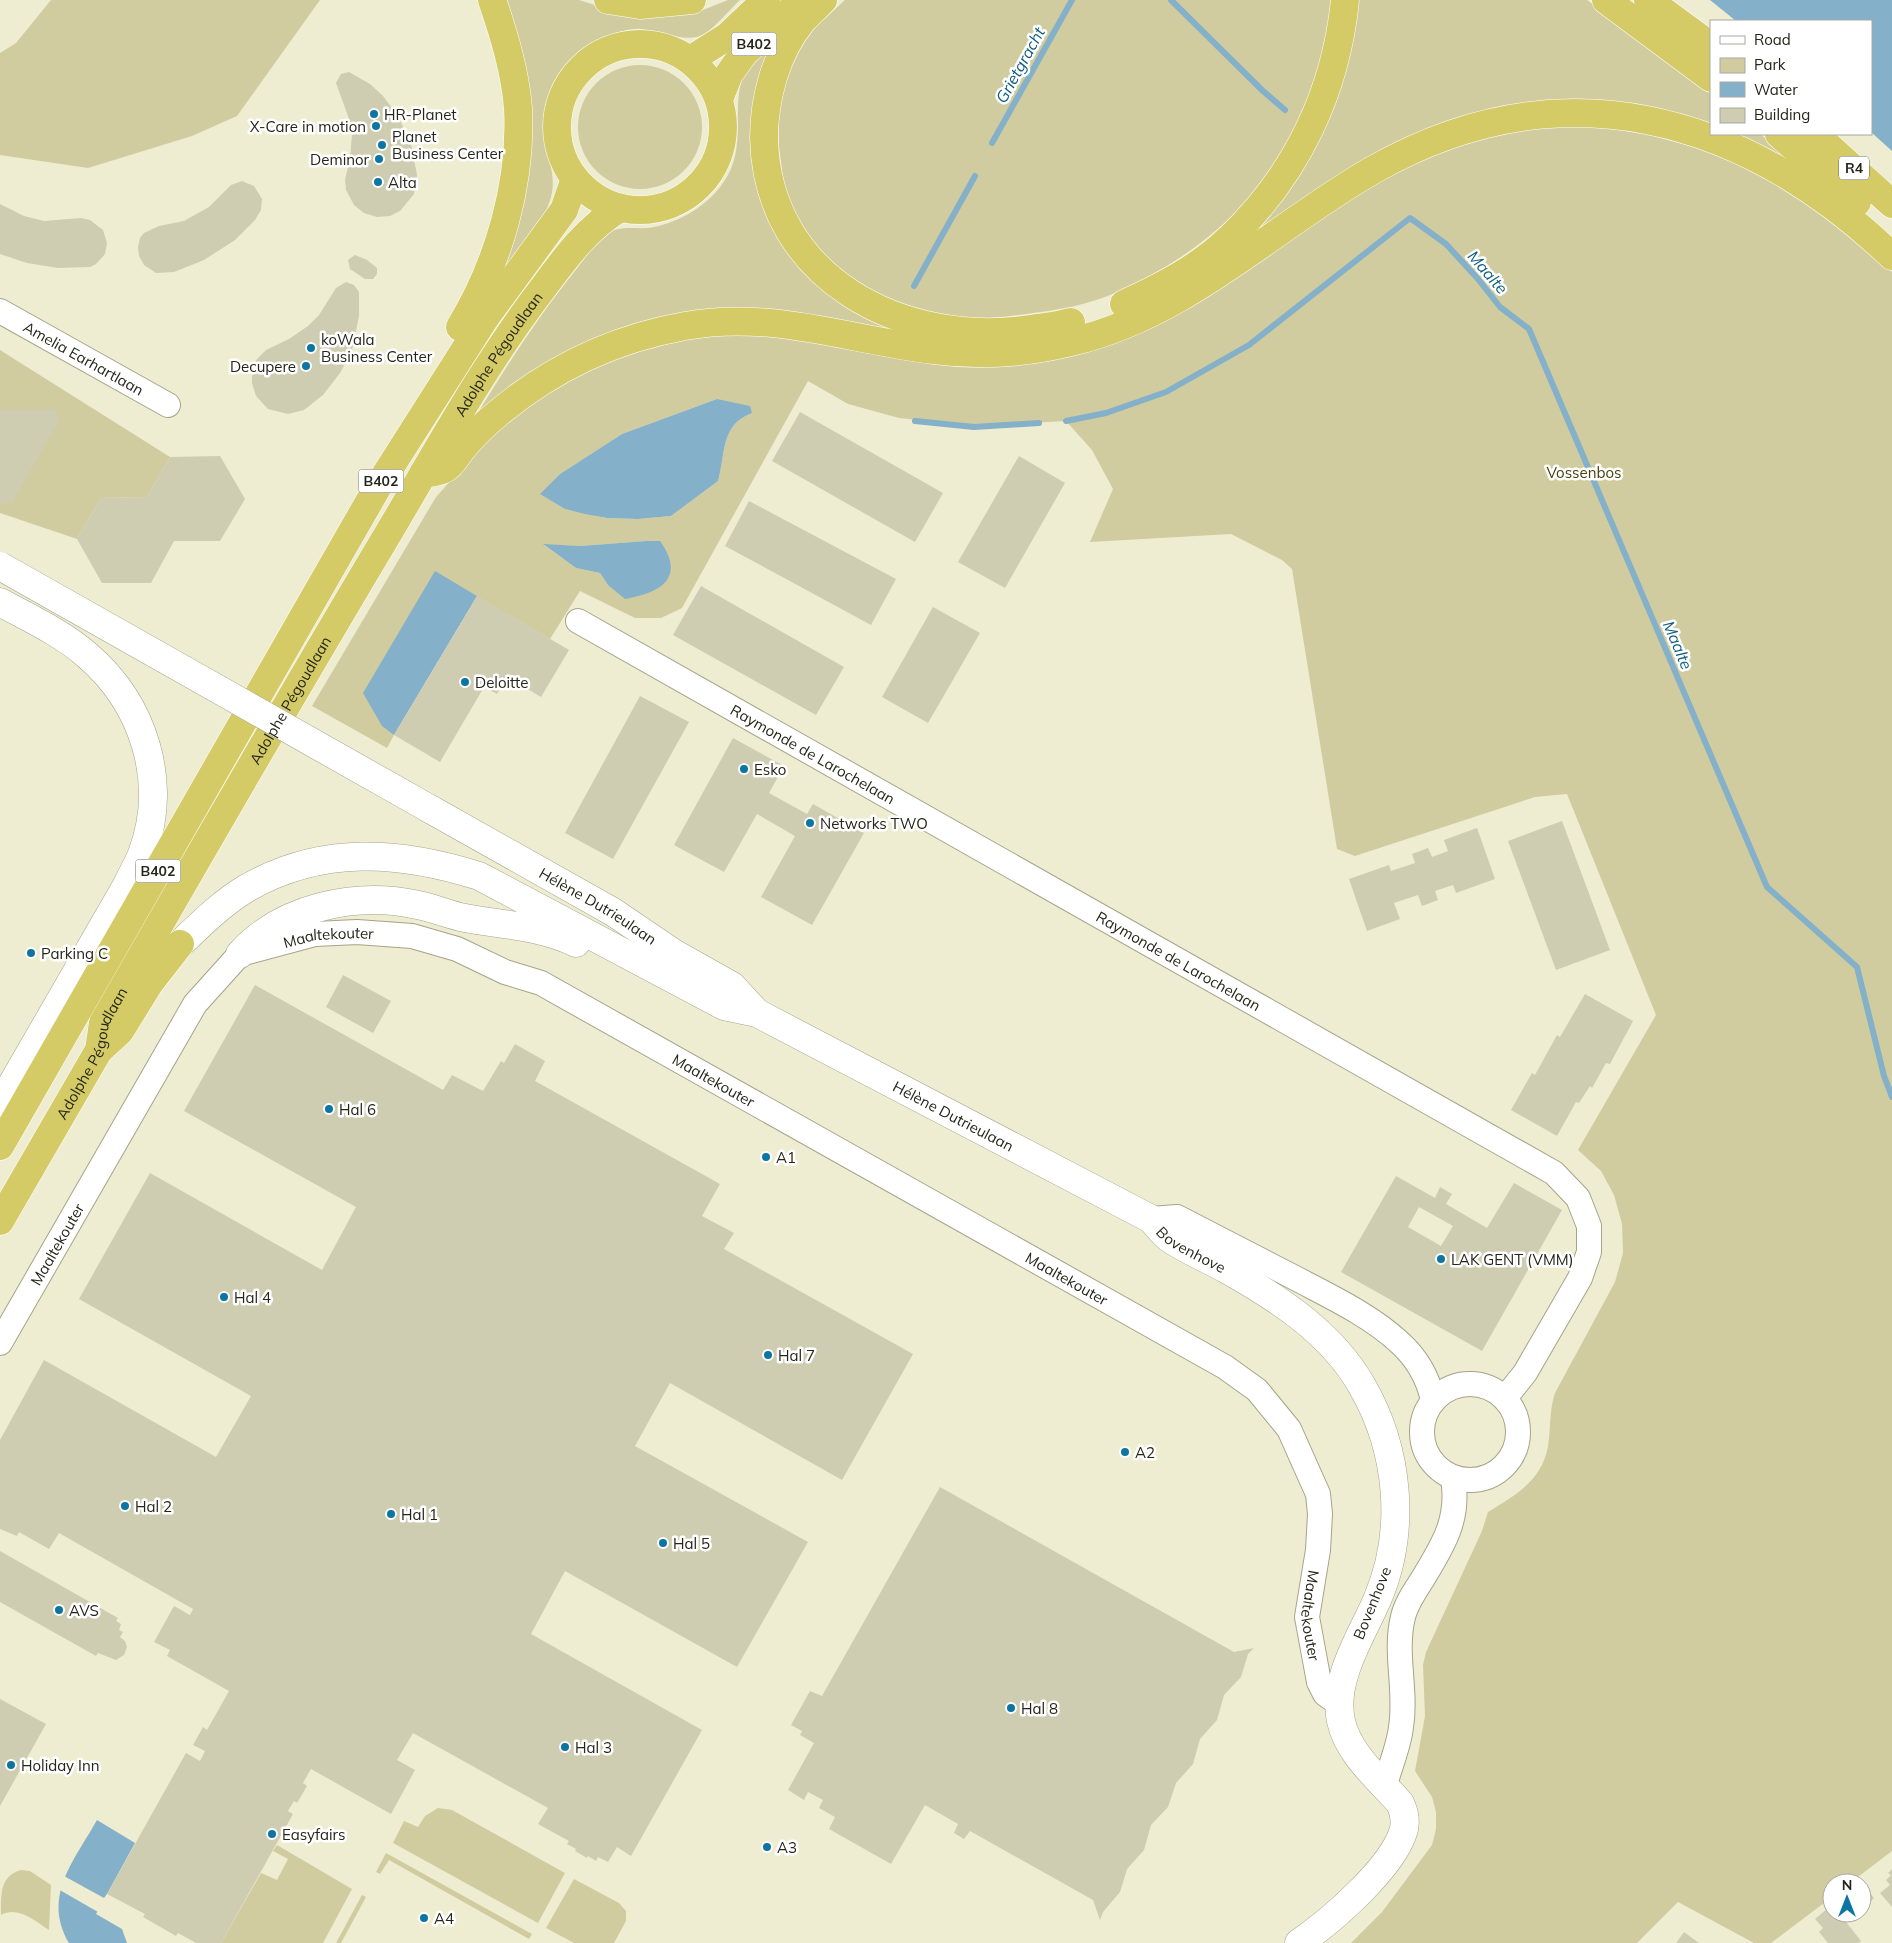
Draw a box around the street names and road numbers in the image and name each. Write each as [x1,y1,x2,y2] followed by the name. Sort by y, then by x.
[732,33,776,56] road number: B402
[1839,156,1869,180] road number: R4
[450,288,546,420] street label: Adolphe Pégoudlaan
[20,317,147,399] street label: Amelia Earhartlaan
[358,470,404,492] road number: B402
[245,633,335,768] street label: Adolphe Pégoudlaan
[727,700,899,808] street label: Raymonde de Larochelaan
[136,859,180,882] road number: B402
[536,863,660,948] street label: Hélène Dutrieulaan
[1093,907,1264,1015] street label: Raymonde de Larochelaan
[281,922,375,952] street label: Maaltekouter
[52,984,131,1122] street label: Adolphe Pégoudlaan
[669,1049,759,1111] street label: Maaltekouter
[890,1076,1017,1155] street label: Hélène Dutrieulaan
[26,1199,88,1289] street label: Maaltekouter
[1152,1222,1229,1277] street label: Bovenhove
[1022,1248,1112,1309] street label: Maaltekouter
[1349,1564,1395,1642] street label: Bovenhove
[1298,1569,1324,1663] street label: Maaltekouter

